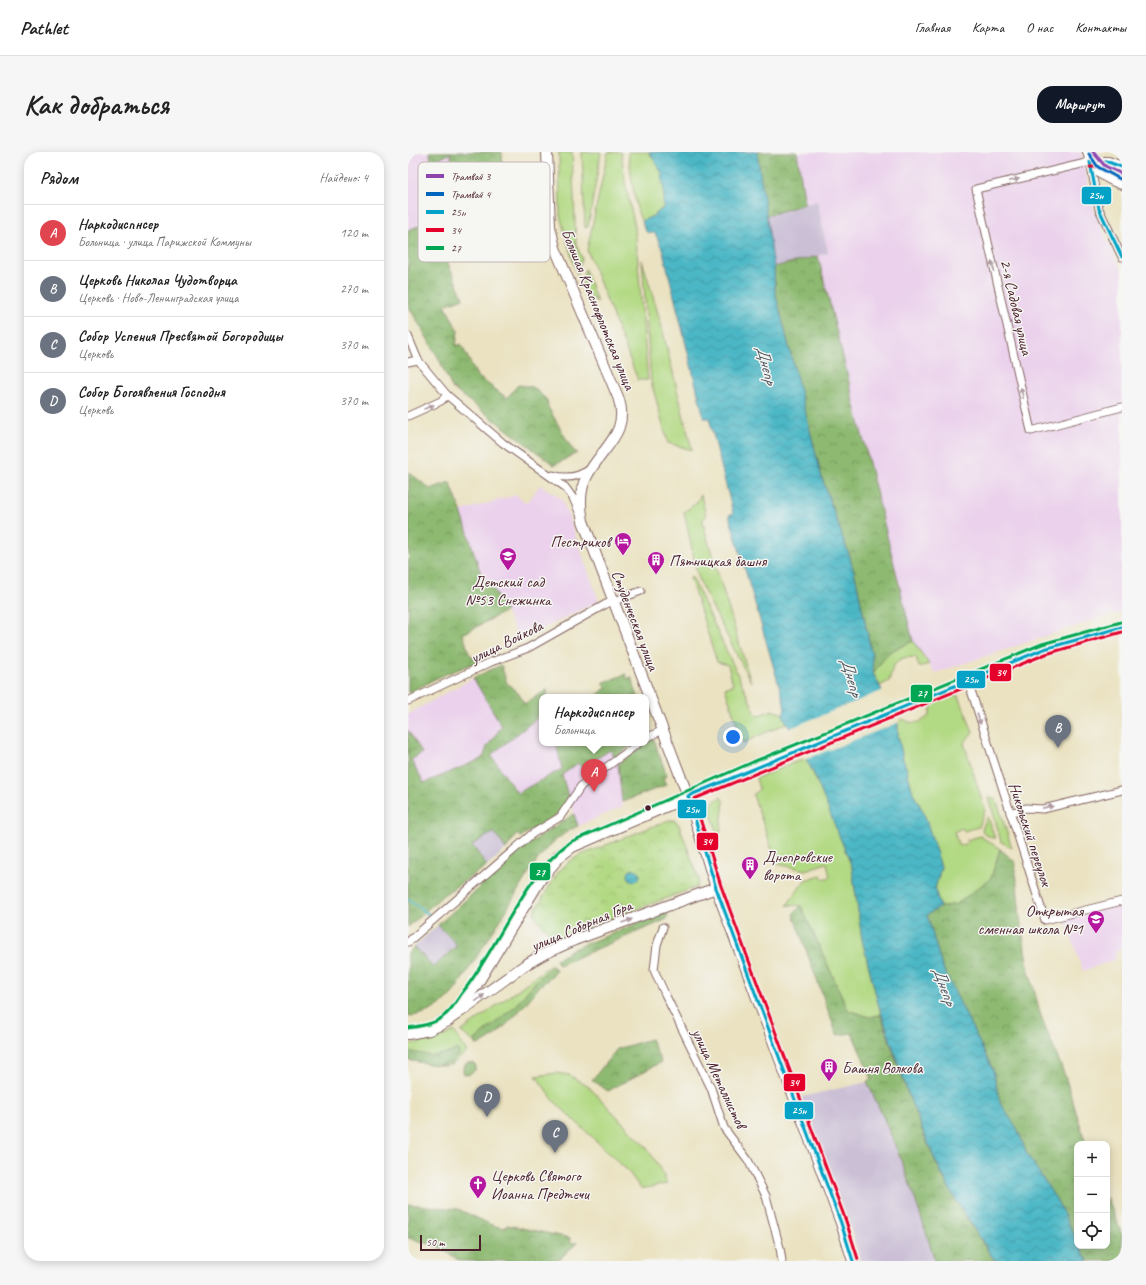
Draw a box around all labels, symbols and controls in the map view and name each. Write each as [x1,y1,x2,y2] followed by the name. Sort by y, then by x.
[20,16,68,40] text: Pathlet
[915,19,950,36] text: Главная
[972,19,1004,36] text: Карта
[1026,19,1053,36] text: О нас
[1075,19,1126,36] text: Контакты
[1037,86,1122,123] button: Маршрут
[24,87,169,122] text: Как добраться
[418,162,550,262] legend
[40,168,78,189] text: Рядом
[451,169,492,183] text: Трамвай 3
[320,170,368,186] text: Найдено: 4
[1007,177,1020,183] one-way arrow
[1081,186,1112,205] line badge: 25н
[451,187,492,201] text: Трамвай 4
[1089,188,1104,202] text: 25н
[451,205,467,219] text: 25н
[78,215,158,234] text: Наркодиспнсер
[451,223,462,237] text: 34
[50,225,56,241] text: A
[340,225,368,241] text: 120 m
[557,226,640,394] street label: Большая Краснофлотская улица
[78,234,251,250] text: Больница · улица Парижской Коммуны
[451,241,462,255] text: 27
[995,257,1037,359] street label: 2-я Садовая улица
[990,260,996,273] one-way arrow
[78,271,237,290] text: Церковь Николая Чудотворца
[50,281,56,297] text: B
[340,281,368,297] text: 270 m
[78,290,239,306] text: Церковь · Ново-Ленинградская улица
[78,327,283,346] text: Собор Успения Пресвятой Богородицы
[50,337,56,353] text: C
[340,337,368,353] text: 370 m
[751,343,782,389] water label: Днепр
[78,346,113,362] text: Церковь
[78,383,225,402] text: Собор Богоявления Господня
[1019,387,1025,399] one-way arrow
[49,393,57,409] text: D
[340,393,368,409] text: 370 m
[78,402,113,418] text: Церковь
[423,404,434,410] one-way arrow
[613,531,633,556] hotel icon: Пестриков
[550,532,613,552] place label: Пестриков
[498,546,518,571] school or university icon: Детский сад №53 Снежинка
[646,550,666,575] building icon: Пятницкая башня
[669,551,768,571] place label: Пятницкая башня
[607,567,664,675] street label: Студенческая улица
[465,572,552,610] place label: Детский сад №53 Снежинка
[466,615,547,668] street label: улица Войкова
[836,655,868,701] water label: Днепр
[989,663,1012,682] line badge: 34
[996,665,1008,679] text: 34
[956,670,986,689] line badge: 25н
[964,672,979,686] text: 25н
[910,684,933,703] line badge: 27
[917,686,928,700] text: 27
[539,694,649,746] popup
[554,703,634,722] text: Наркодиспнсер
[976,713,982,725] one-way arrow
[1045,715,1071,748] pin: B
[554,722,595,738] text: Больница
[723,727,743,747] your location
[581,759,607,792] pin: A
[1004,780,1057,891] street label: Никольский переулок
[677,799,707,819] line badge: 25н
[685,802,700,816] text: 25н
[643,803,653,813] unlabelled marker
[1041,804,1054,810] one-way arrow
[696,832,719,851] line badge: 34
[702,834,714,848] text: 34
[763,847,834,885] place label: Днепровские ворота
[740,855,760,880] building icon: Днепровские ворота
[529,862,551,881] line badge: 27
[535,865,546,879] text: 27
[527,895,636,957] street label: улица Соборная Гора
[978,901,1084,939] place label: Открытая сменная школа №1
[1086,909,1106,934] school or university icon: Открытая сменная школа №1
[622,918,634,924] one-way arrow
[928,964,962,1010] water label: Днепр
[474,994,485,1002] one-way arrow
[687,1025,752,1134] street label: улица Металлистов
[819,1057,839,1082] building icon: Башня Волкова
[842,1058,924,1078] place label: Башня Волкова
[783,1073,806,1092] line badge: 34
[789,1075,801,1089] text: 34
[474,1084,500,1117] pin: D
[784,1101,814,1120] line badge: 25н
[792,1103,807,1117] text: 25н
[542,1120,568,1153] pin: C
[1074,1141,1110,1249] map controls
[1074,1141,1110,1177] button: +
[491,1166,590,1204] place label: Церковь Святого Иоанна Предтечи
[468,1174,488,1199] church icon: Церковь Святого Иоанна Предтечи
[1074,1177,1110,1213] button: −
[1074,1213,1110,1249] button: locate
[420,1233,481,1252] scale bar
[426,1235,445,1249] text: 50 m

